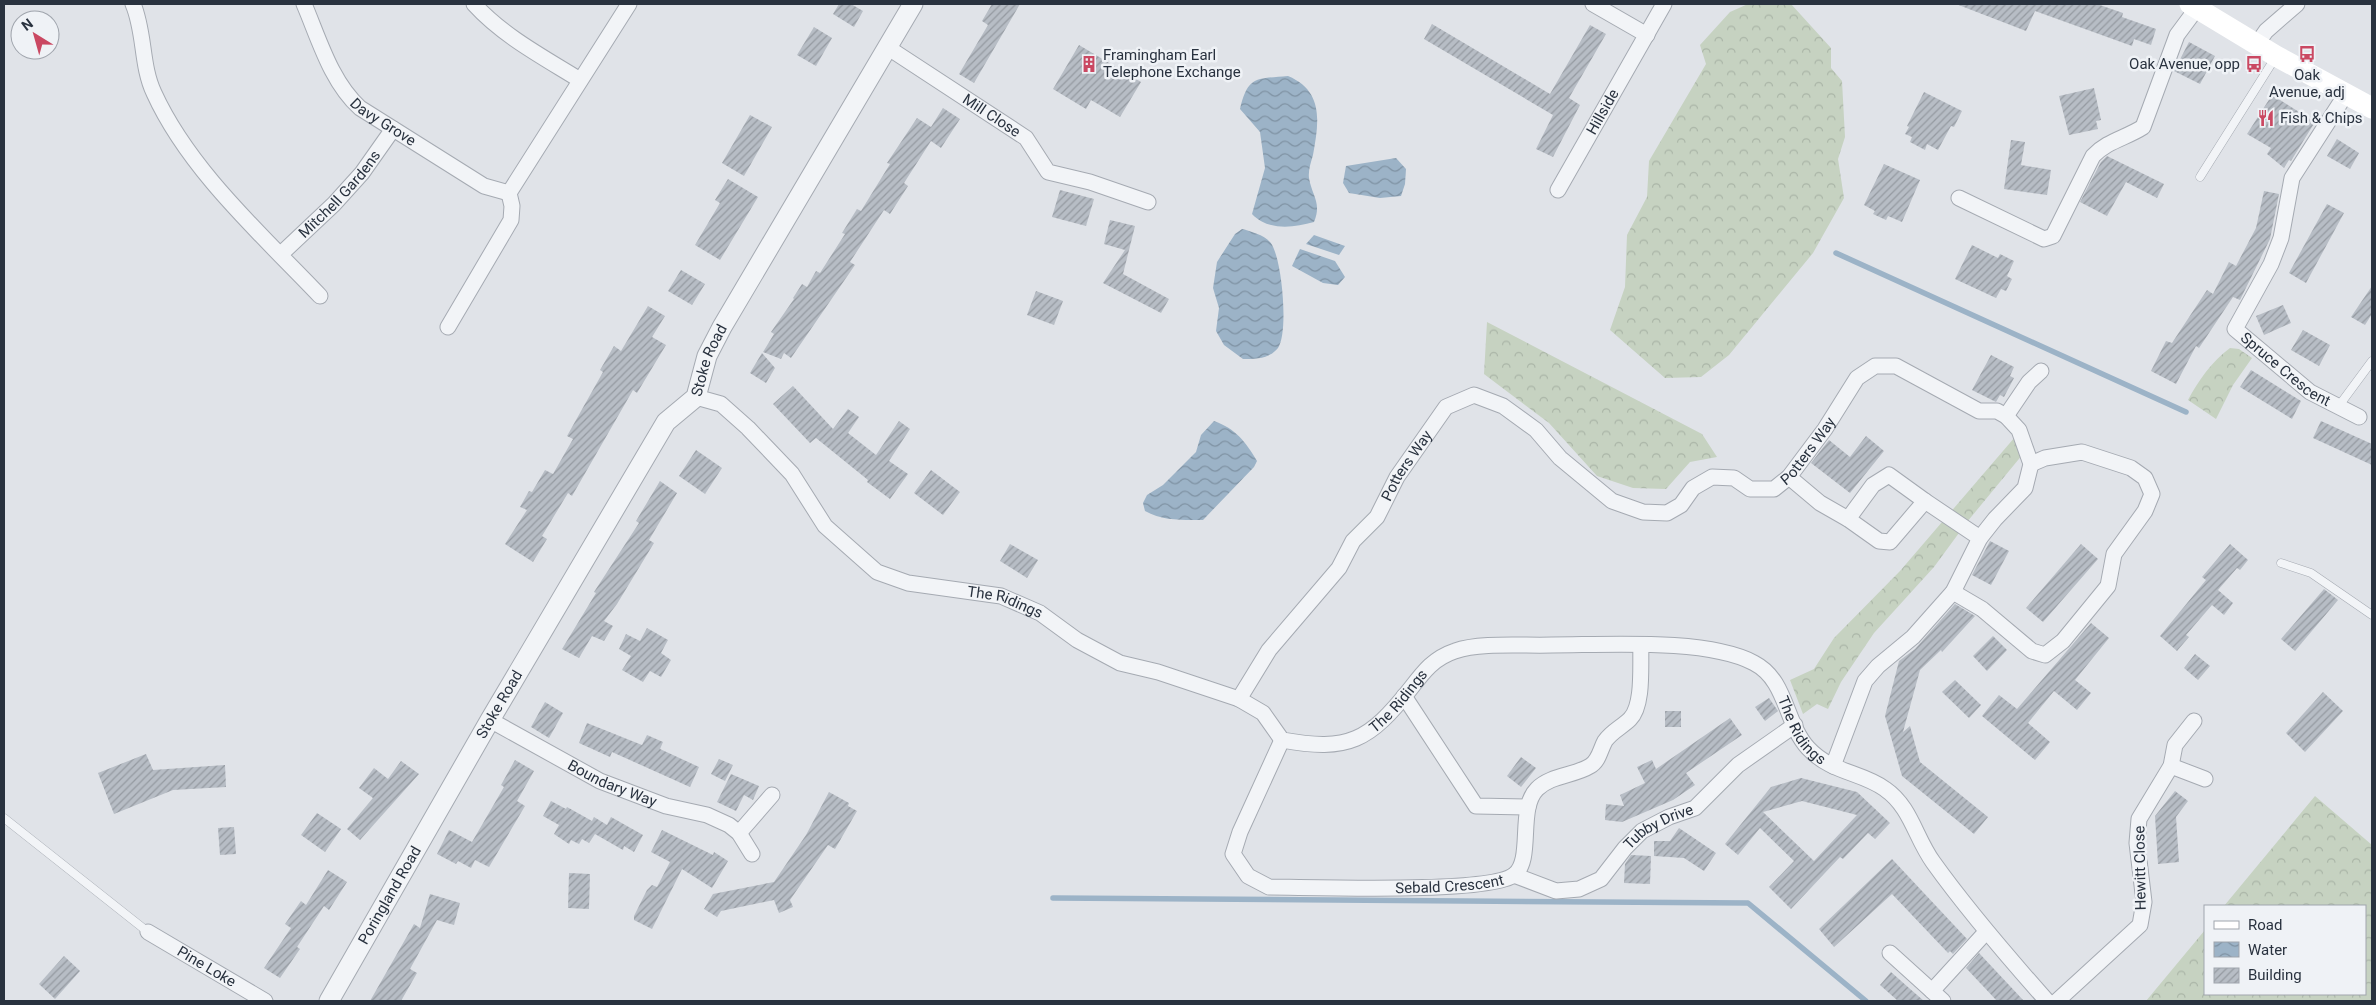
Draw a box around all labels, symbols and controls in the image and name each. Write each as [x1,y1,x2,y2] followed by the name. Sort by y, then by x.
[10,10,60,60] north arrow
[18,15,36,34] text: N
[2297,44,2317,64] bus stop icon: Oak Avenue, adj
[1103,46,1241,81] place label: Framingham Earl Telephone Exchange
[1079,54,1099,74] building icon: Framingham Earl Telephone Exchange
[2244,54,2264,74] bus stop icon: Oak Avenue, opp
[2129,55,2240,73] place label: Oak Avenue, opp
[2269,66,2345,101] place label: Oak Avenue, adj
[1582,86,1623,138] street label: Hillside
[959,90,1024,141] street label: Mill Close
[346,94,419,150] street label: Davy Grove
[2256,108,2276,128] restaurant icon: Fish & Chips
[2280,109,2363,127] place label: Fish & Chips
[295,147,384,242] street label: Mitchell Gardens
[688,321,731,398] street label: Stoke Road
[2237,329,2334,410] street label: Spruce Crescent
[1777,414,1839,489] street label: Potters Way
[1377,427,1436,504] street label: Potters Way
[966,582,1046,622] street label: The Ridings
[1366,666,1431,737] street label: The Ridings
[472,667,526,742] street label: Stoke Road
[1774,693,1829,769] street label: The Ridings
[565,756,659,811] street label: Boundary Way
[1620,800,1696,853] street label: Tubby Drive
[2130,825,2150,911] street label: Hewitt Close
[354,843,425,947] street label: Poringland Road
[1395,871,1506,897] street label: Sebald Crescent
[2204,905,2366,995] legend
[2248,916,2282,934] text: Road
[2248,941,2287,959] text: Water
[174,942,239,991] street label: Pine Loke
[2248,966,2302,984] text: Building

